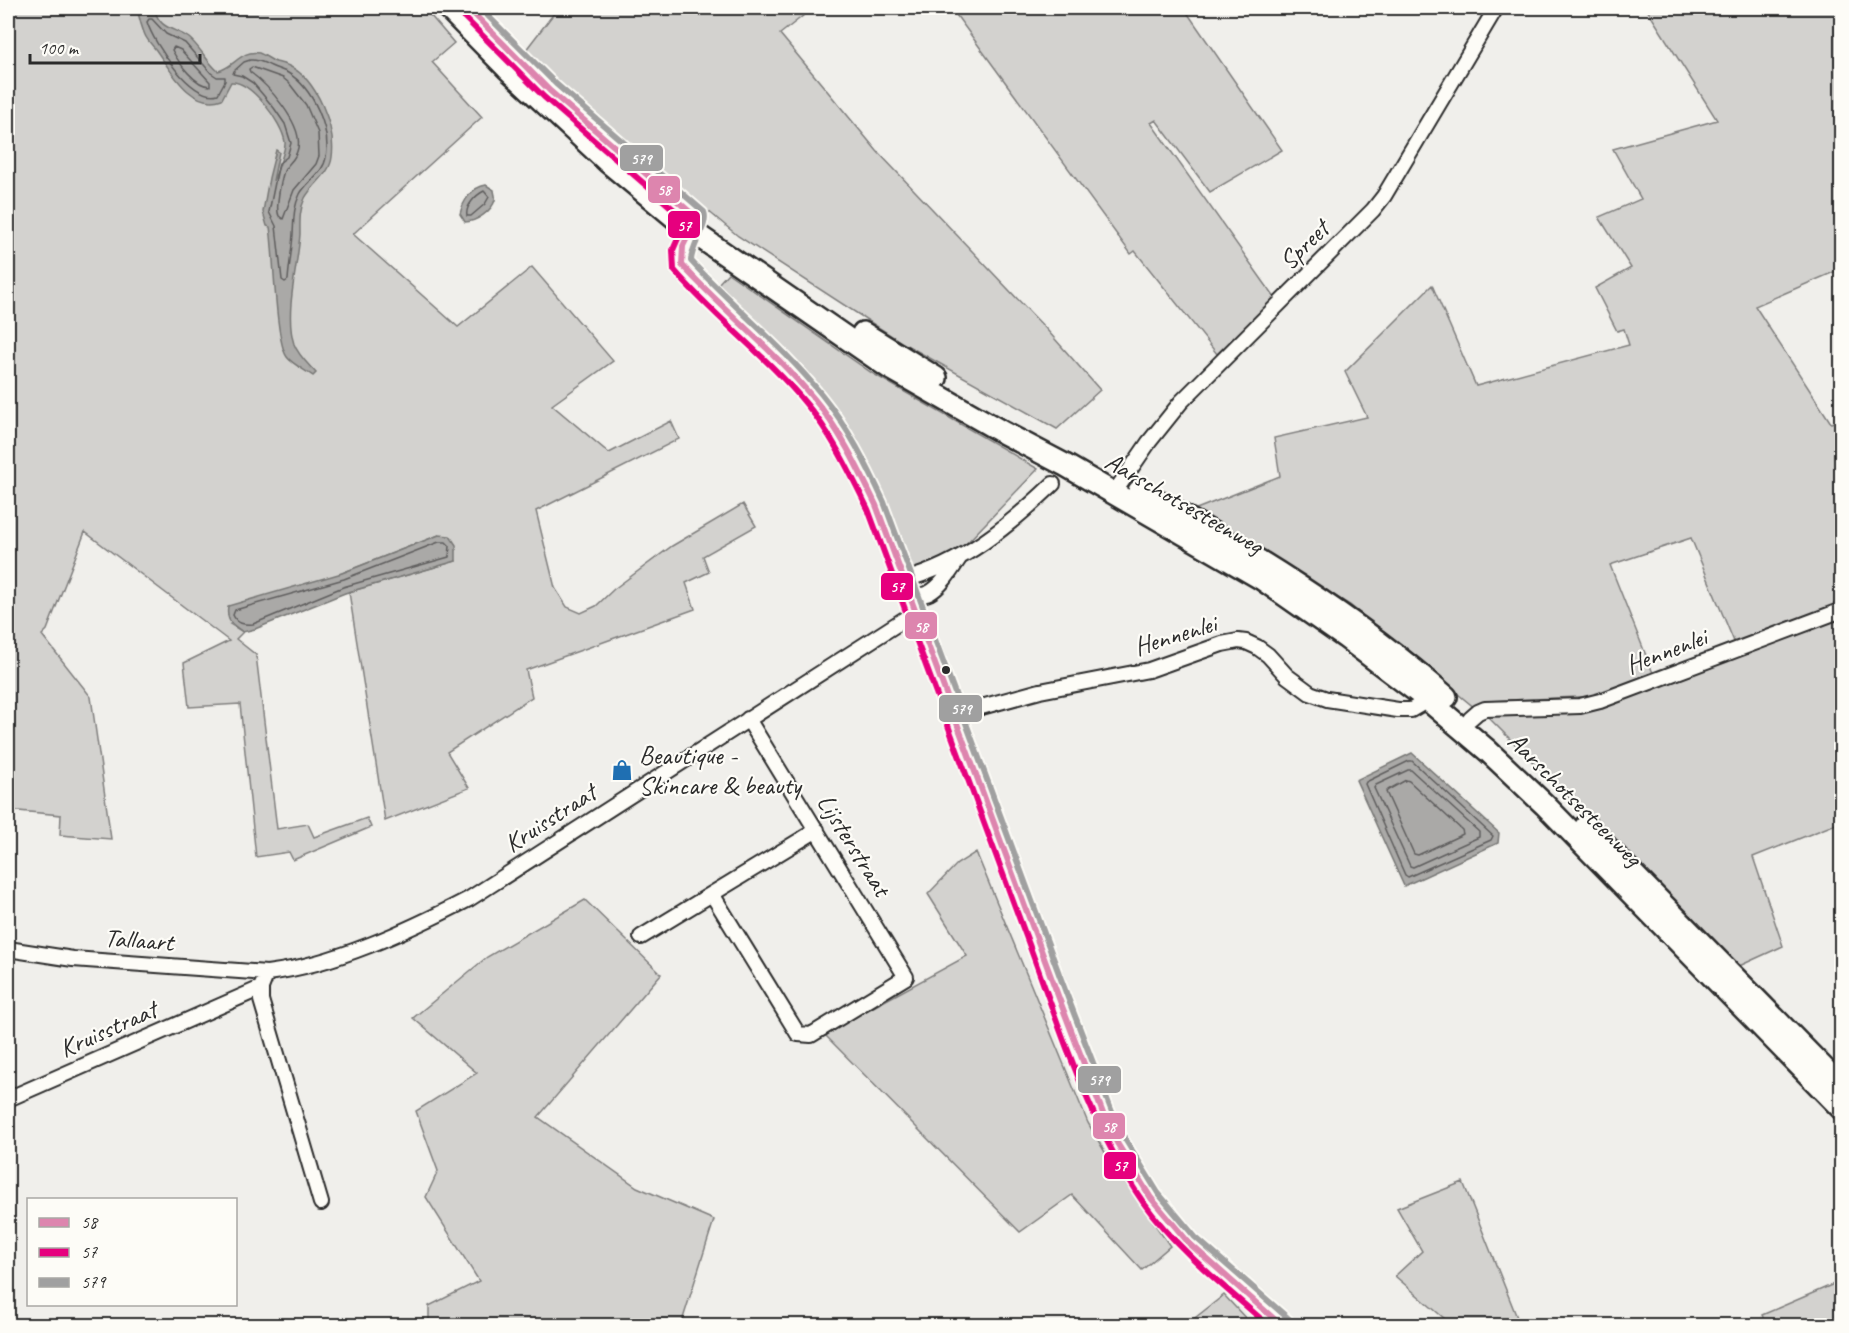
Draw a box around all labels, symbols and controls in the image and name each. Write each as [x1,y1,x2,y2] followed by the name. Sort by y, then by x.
[30,27,200,65] scale bar
[39,37,80,59] text: 100 m
[619,144,664,172] line badge: 579
[630,149,654,169] text: 579
[647,175,681,204] line badge: 58
[657,180,673,200] text: 58
[667,210,701,239] line badge: 57
[1272,211,1338,277] street label: Spreet
[677,216,693,236] text: 57
[1099,445,1270,562] street label: Aarschotsesteenweg
[880,572,914,601] line badge: 57
[890,577,906,597] text: 57
[1130,606,1223,663] street label: Hennenlei
[904,611,938,640] line badge: 58
[914,617,930,637] text: 58
[1621,619,1714,682] street label: Hennenlei
[940,664,952,676] unlabelled marker
[938,694,983,723] line badge: 579
[950,699,974,719] text: 579
[1501,725,1650,874] street label: Aarschotsesteenweg
[639,739,803,802] place label: Beautique - Skincare & beauty
[610,758,634,782] shop icon: Beautique - Skincare & beauty
[498,774,605,860] street label: Kruisstraat
[810,788,900,904] street label: Lijsterstraat
[104,921,177,959] street label: Tallaart
[54,992,165,1065] street label: Kruisstraat
[1077,1065,1122,1094] line badge: 579
[1088,1070,1112,1090] text: 579
[1092,1112,1126,1140] line badge: 58
[1102,1117,1118,1137] text: 58
[1103,1151,1137,1180] line badge: 57
[1113,1156,1129,1176] text: 57
[27,1198,237,1306] legend
[81,1211,99,1233] text: 58
[81,1241,98,1263] text: 57
[81,1271,107,1293] text: 579

